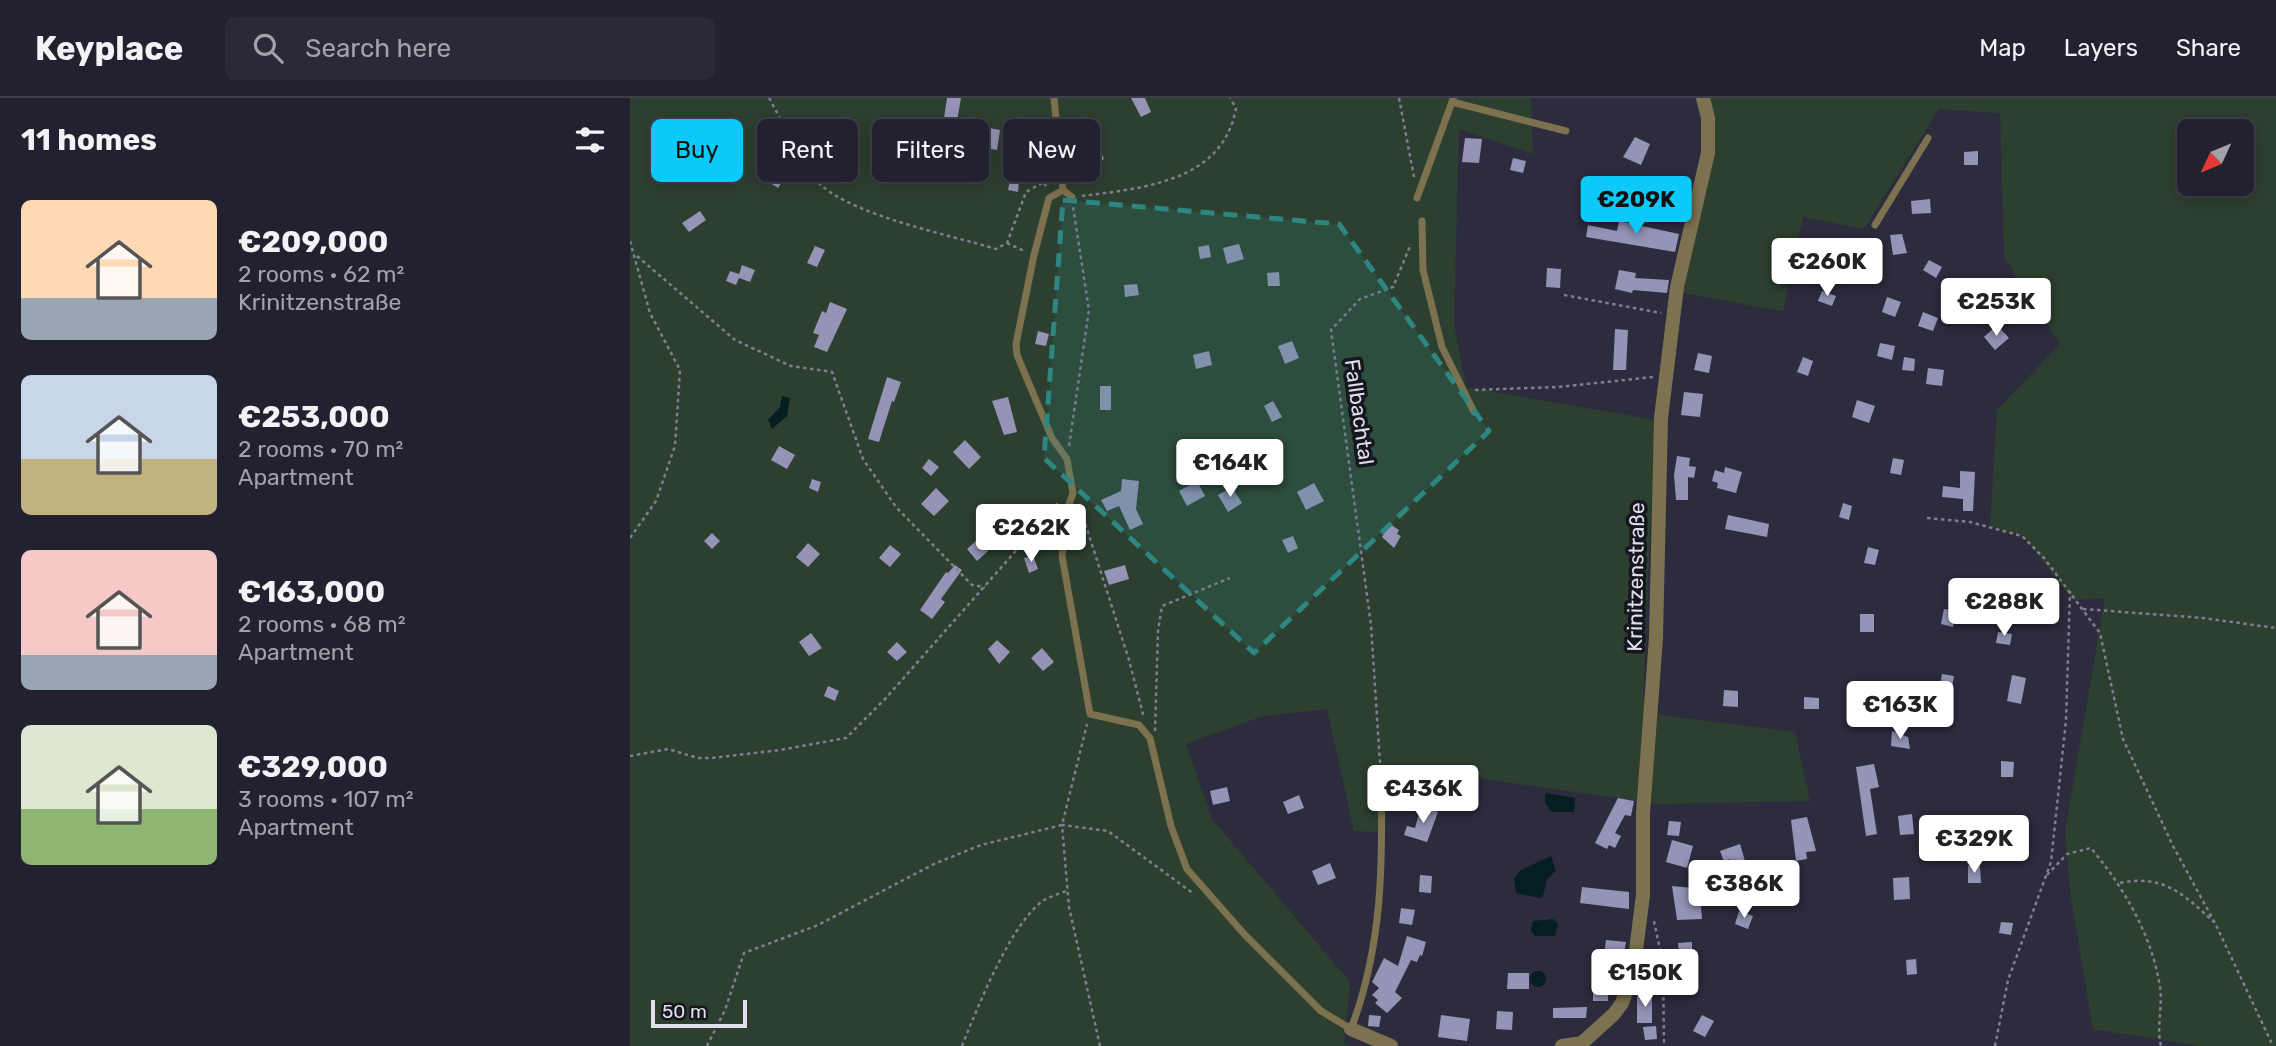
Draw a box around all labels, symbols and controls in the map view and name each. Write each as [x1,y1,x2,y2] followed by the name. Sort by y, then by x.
[225,17,715,80] search box
[35,29,183,68] text: Keyplace
[249,29,287,67] icon: search
[305,33,451,64] text: Search here
[1979,34,2026,62] text: Map
[2064,34,2138,62] text: Layers
[2176,34,2241,62] text: Share
[651,119,743,182] chip: Buy
[757,119,858,182] chip: Rent
[872,119,989,182] chip: Filters
[1003,119,1100,182] chip: New
[2177,119,2254,196] north arrow
[2177,119,2254,196] map controls
[571,121,609,159] icon: filters
[21,122,157,158] text: 11 homes
[1587,176,1685,236] pin: €209K
[1597,185,1675,213] text: €209K
[238,224,388,260] text: €209,000
[77,228,161,312] icon: home
[1778,238,1876,298] pin: €260K
[1788,247,1866,275] text: €260K
[238,260,404,288] text: 2 rooms · 62 m²
[1947,278,2045,338] pin: €253K
[1957,287,2035,315] text: €253K
[238,288,401,316] text: Krinitzenstraße
[1340,357,1379,466] street label: Fallbachtal
[238,399,390,435] text: €253,000
[77,403,161,487] icon: home
[238,435,403,463] text: 2 rooms · 70 m²
[1181,440,1279,499] pin: €164K
[1192,448,1268,476] text: €164K
[238,463,354,491] text: Apartment
[1622,502,1649,652] street label: Krinitzenstraße
[982,504,1080,564] pin: €262K
[992,513,1070,541] text: €262K
[238,574,385,610] text: €163,000
[77,578,161,662] icon: home
[1955,578,2053,638] pin: €288K
[1964,587,2044,615] text: €288K
[238,610,406,638] text: 2 rooms · 68 m²
[238,638,354,666] text: Apartment
[1851,682,1949,741] pin: €163K
[1863,690,1937,718] text: €163K
[238,749,388,785] text: €329,000
[77,753,161,837] icon: home
[1374,766,1472,825] pin: €436K
[1383,774,1463,802] text: €436K
[238,785,414,813] text: 3 rooms · 107 m²
[238,813,354,841] text: Apartment
[1925,816,2023,875] pin: €329K
[1935,824,2013,852] text: €329K
[1695,860,1793,920] pin: €386K
[1704,869,1784,897] text: €386K
[1596,950,1694,1009] pin: €150K
[1607,958,1683,986] text: €150K
[651,997,747,1029] scale bar
[662,1000,707,1023] text: 50 m

